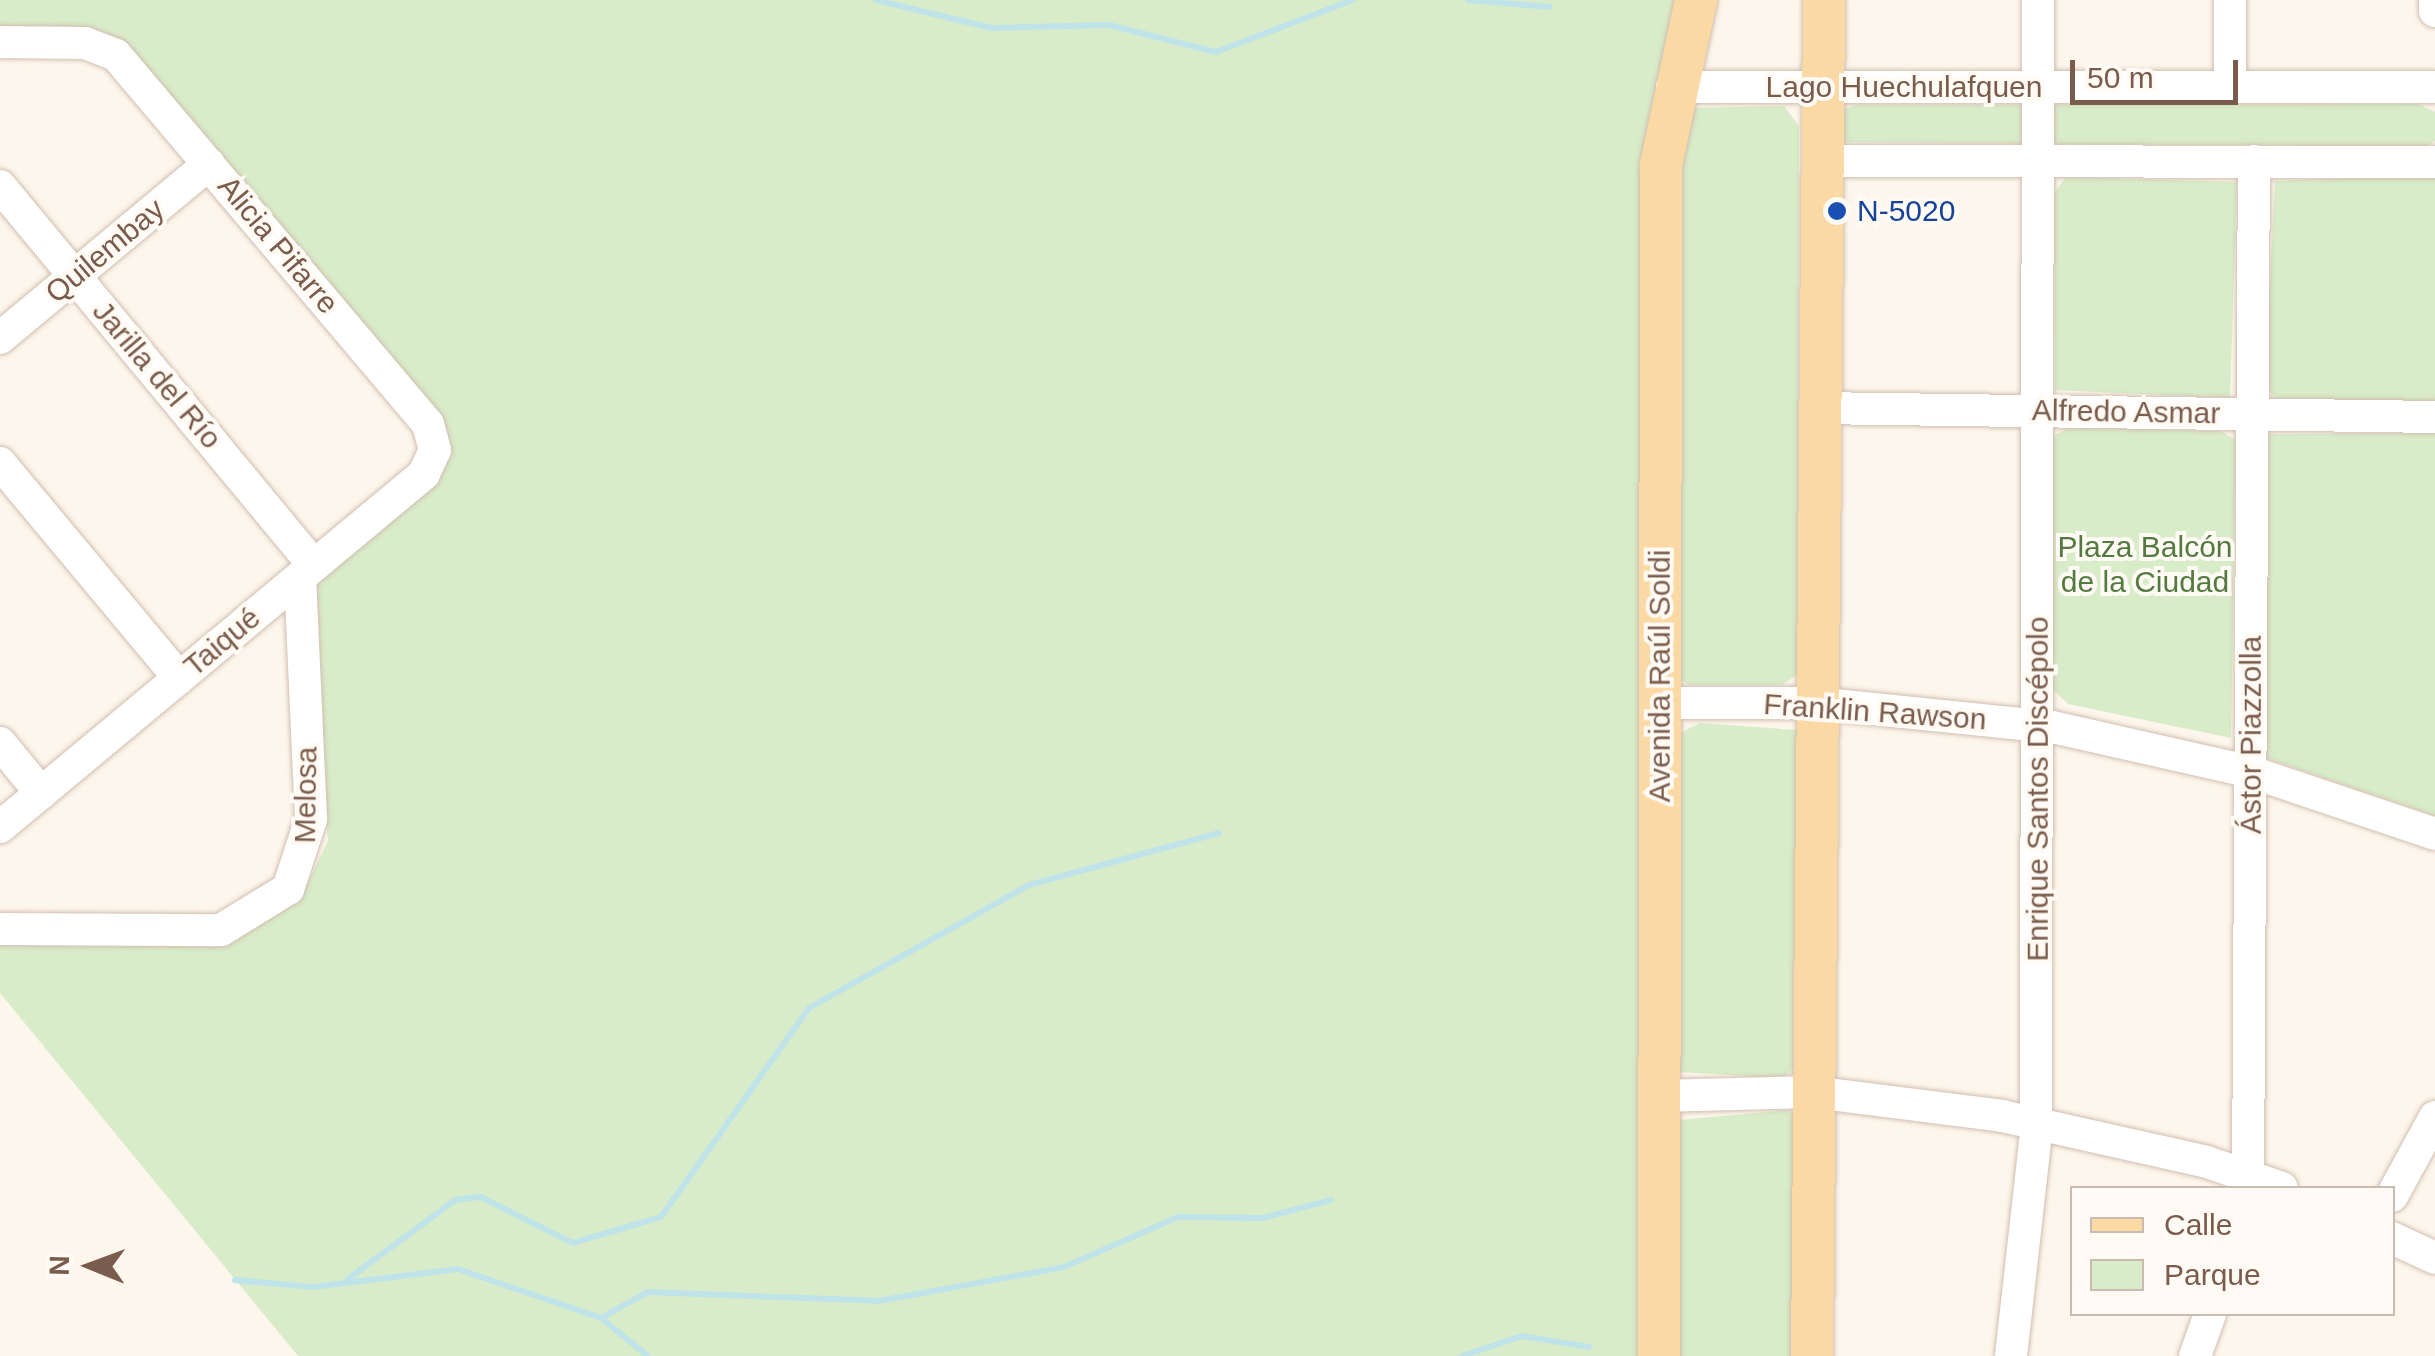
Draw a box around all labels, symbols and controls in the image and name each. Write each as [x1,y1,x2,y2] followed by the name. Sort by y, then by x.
[2075,40,2242,102] scale bar
[2087,61,2154,94] text: 50 m
[1766,69,2042,105] street label: Lago Huechulafquen
[210,169,346,321] street label: Alicia Pifarre
[39,191,171,311] street label: Quilembay
[1857,193,1955,229] place label: N-5020
[1826,200,1848,222] marker: N-5020
[85,294,229,456] street label: Jarilla del Río
[2031,392,2221,432] street label: Alfredo Asmar
[2057,529,2233,600] park label: Plaza Balcón de la Ciudad
[1642,550,1678,802] street label: Avenida Raúl Soldi
[177,600,267,684] street label: Taiqué
[2020,616,2056,962] street label: Enrique Santos Discépolo
[2233,636,2269,834] street label: Ástor Piazzolla
[1762,686,1988,738] street label: Franklin Rawson
[287,746,325,844] street label: Melosa
[2070,1186,2395,1316] legend
[2164,1208,2232,1241] text: Calle
[40,1216,140,1316] north arrow
[44,1255,75,1276] text: N
[2164,1258,2261,1291] text: Parque

